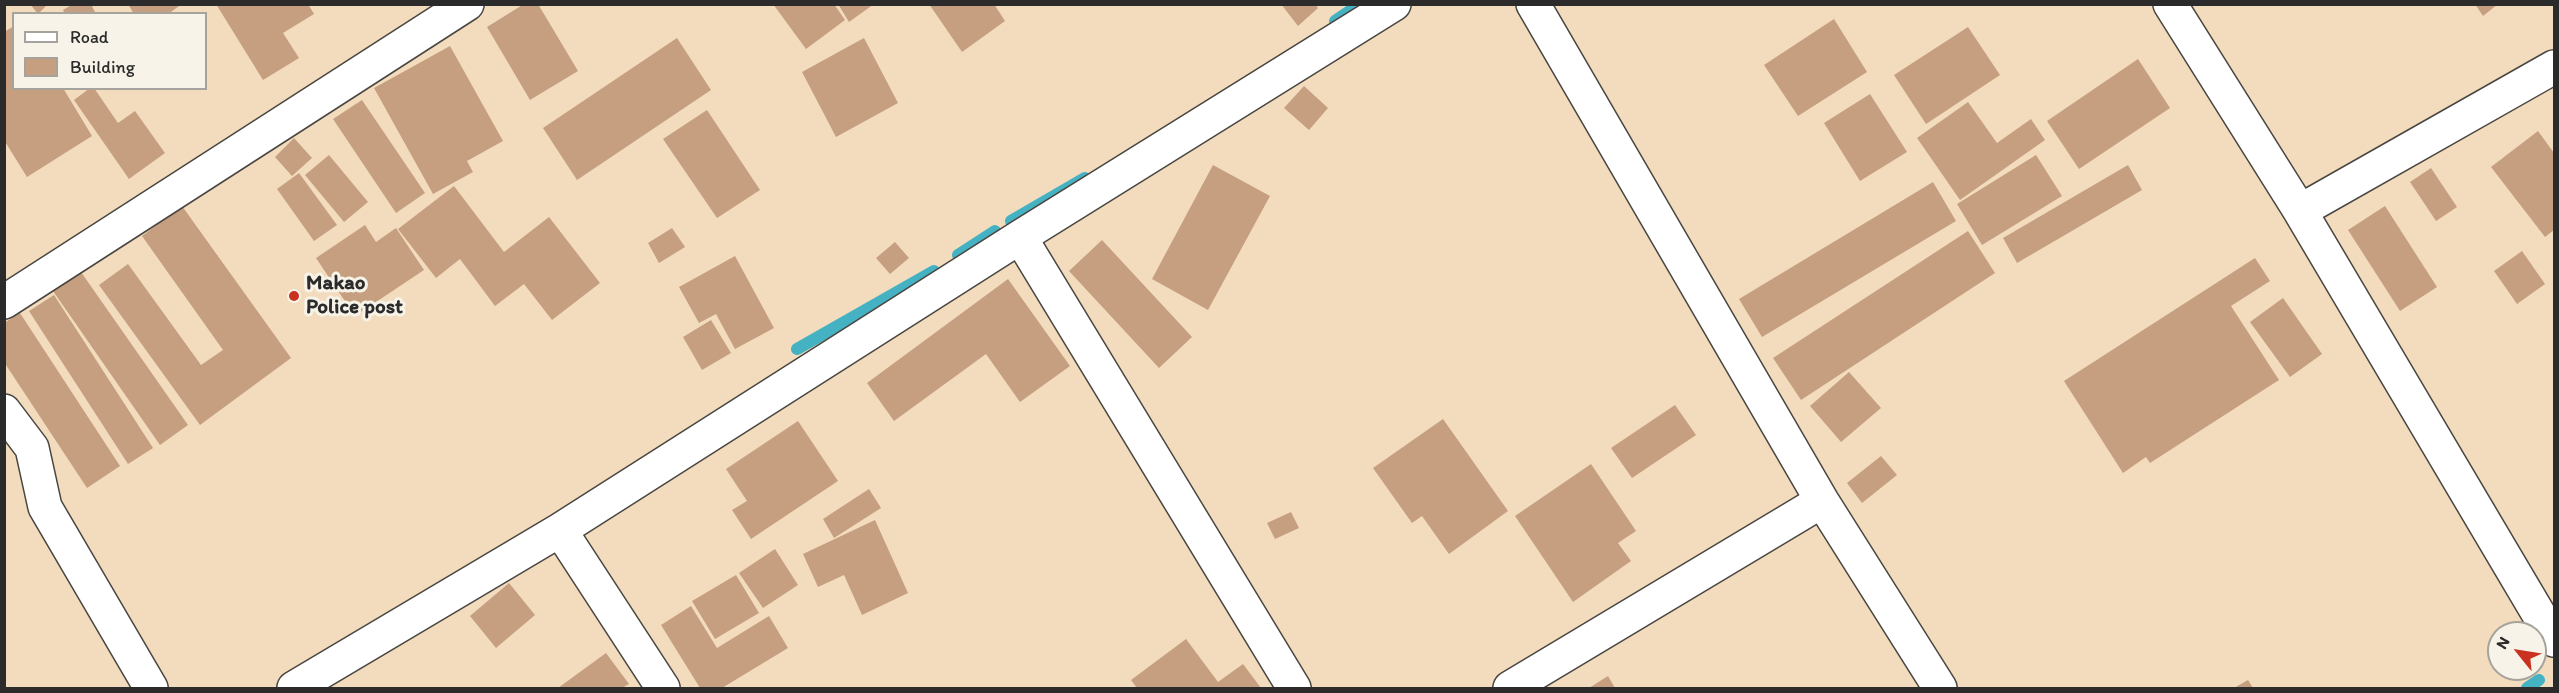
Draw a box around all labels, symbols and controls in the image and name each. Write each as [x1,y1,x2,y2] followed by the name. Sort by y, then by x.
[12,12,207,90] legend
[70,26,109,48] text: Road
[70,56,135,78] text: Building
[306,271,403,321] place label: Makao Police post
[287,289,301,303] marker: Makao Police post
[2487,621,2547,681] north arrow
[2492,633,2514,652] text: N

